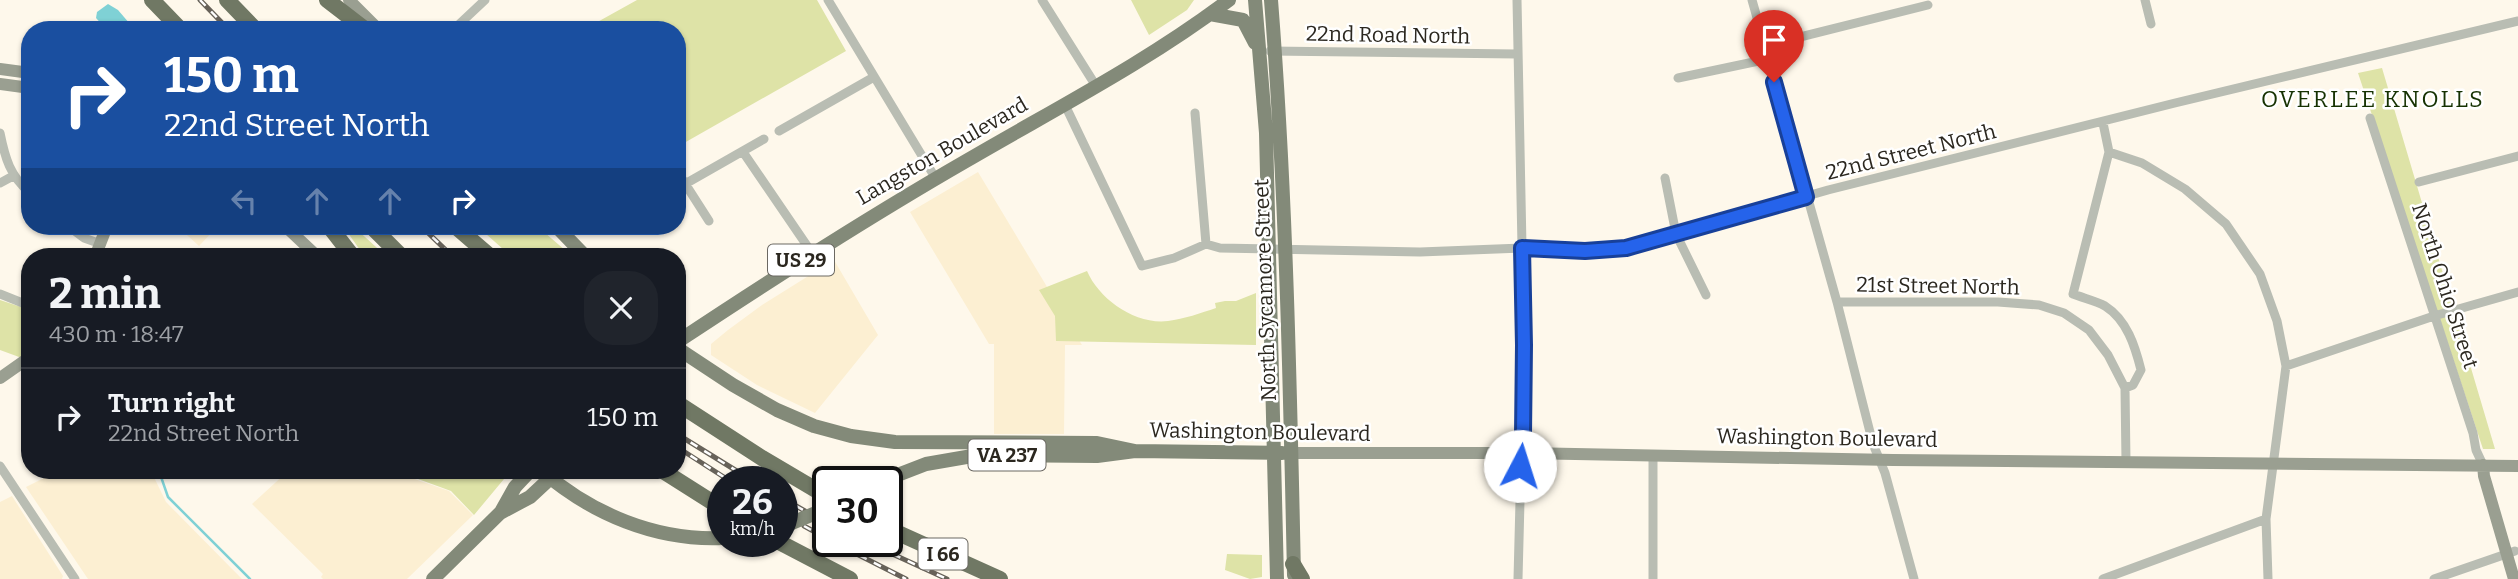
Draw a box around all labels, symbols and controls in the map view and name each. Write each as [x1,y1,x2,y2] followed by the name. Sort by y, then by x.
[1744,10,1804,82] pin
[1306,21,1470,49] street label: 22nd Road North
[1755,21,1793,59] icon: arrive
[164,46,299,105] text: 150 m
[49,49,140,140] icon: right
[2261,85,2485,113] district label: OVERLEE KNOLLS
[852,91,1032,211] street label: Langston Boulevard
[164,106,430,144] text: 22nd Street North
[1823,118,1999,186] street label: 22nd Street North
[1248,178,1282,402] street label: North Sycamore Street
[225,182,263,220] icon: left
[298,182,336,220] icon: ahead
[371,182,409,220] icon: ahead
[444,182,482,220] icon: right
[2406,200,2484,373] street label: North Ohio Street
[768,244,834,276] road number: US 29
[49,269,161,319] text: 2 min
[584,271,658,345] button: close
[1856,272,2020,300] street label: 21st Street North
[49,320,184,348] text: 430 m · 18:47
[108,388,235,419] text: Turn right
[49,398,87,436] icon: right
[587,402,658,433] text: 150 m
[1149,417,1371,447] street label: Washington Boulevard
[108,419,299,447] text: 22nd Street North
[1716,423,1938,453] street label: Washington Boulevard
[1483,429,1557,503] position arrow
[968,440,1046,470] road number: VA 237
[812,466,903,557] speed limit sign: 30
[732,481,773,523] text: 26
[730,518,775,540] text: km/h
[918,538,968,569] road number: I 66

